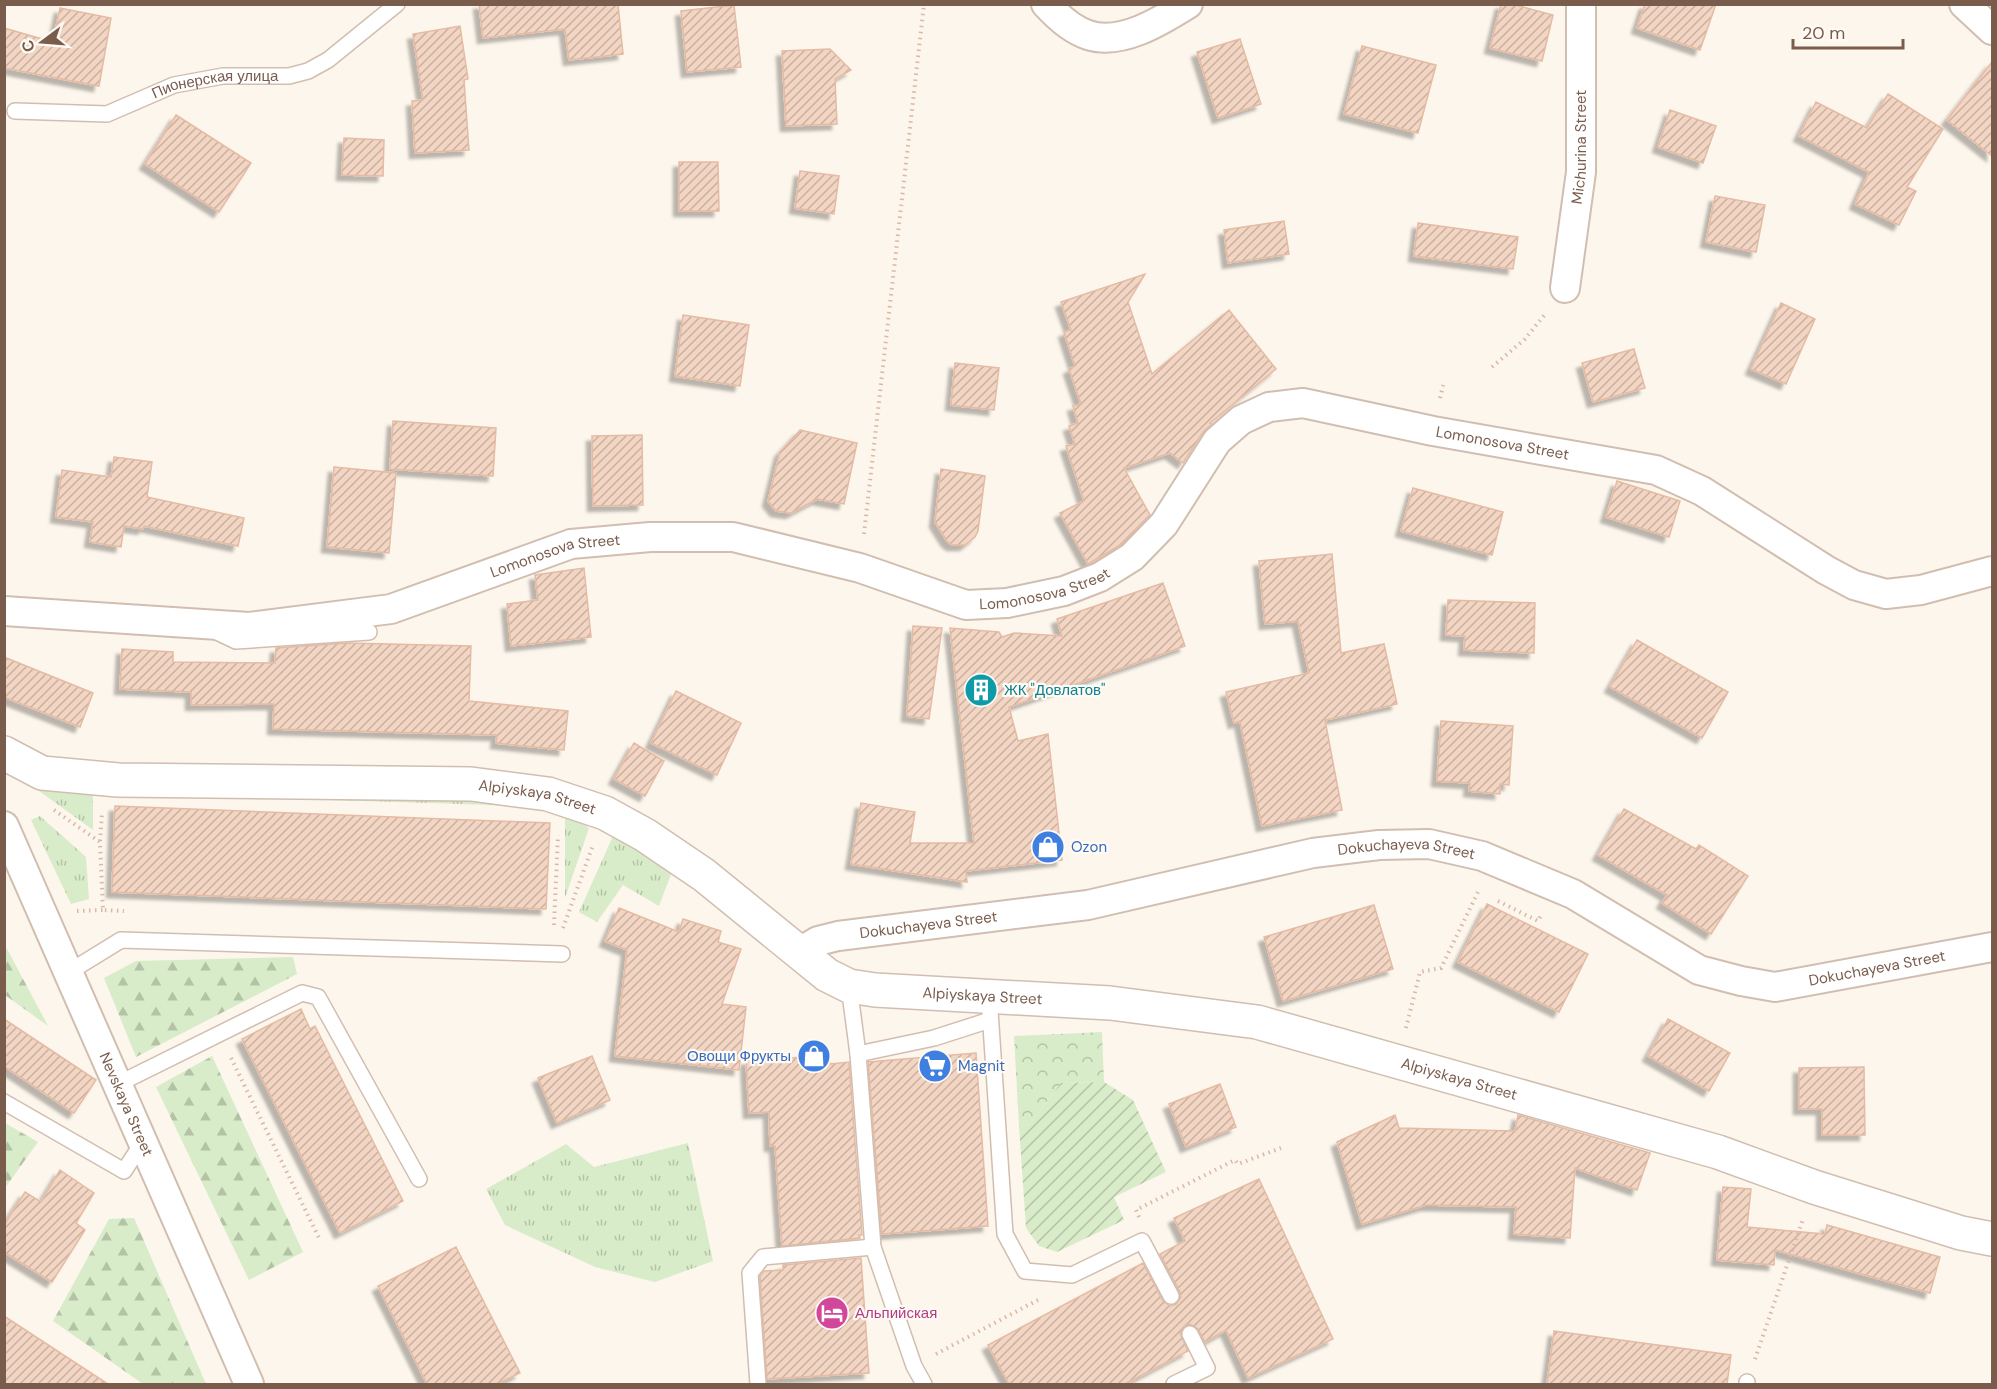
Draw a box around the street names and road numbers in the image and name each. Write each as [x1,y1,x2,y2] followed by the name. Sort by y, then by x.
[149,66,279,103] street label: Пионерская улица
[1567,90,1591,205] street label: Michurina Street
[1434,422,1571,465] street label: Lomonosova Street
[487,530,621,582] street label: Lomonosova Street
[979,563,1114,614] street label: Lomonosova Street
[477,775,599,819] street label: Alpiyskaya Street
[1336,834,1477,864] street label: Dokuchayeva Street
[858,906,999,943] street label: Dokuchayeva Street
[1807,946,1947,991] street label: Dokuchayeva Street
[922,983,1043,1009] street label: Alpiyskaya Street
[95,1049,158,1160] street label: Nevskaya Street
[1399,1053,1520,1105] street label: Alpiyskaya Street

